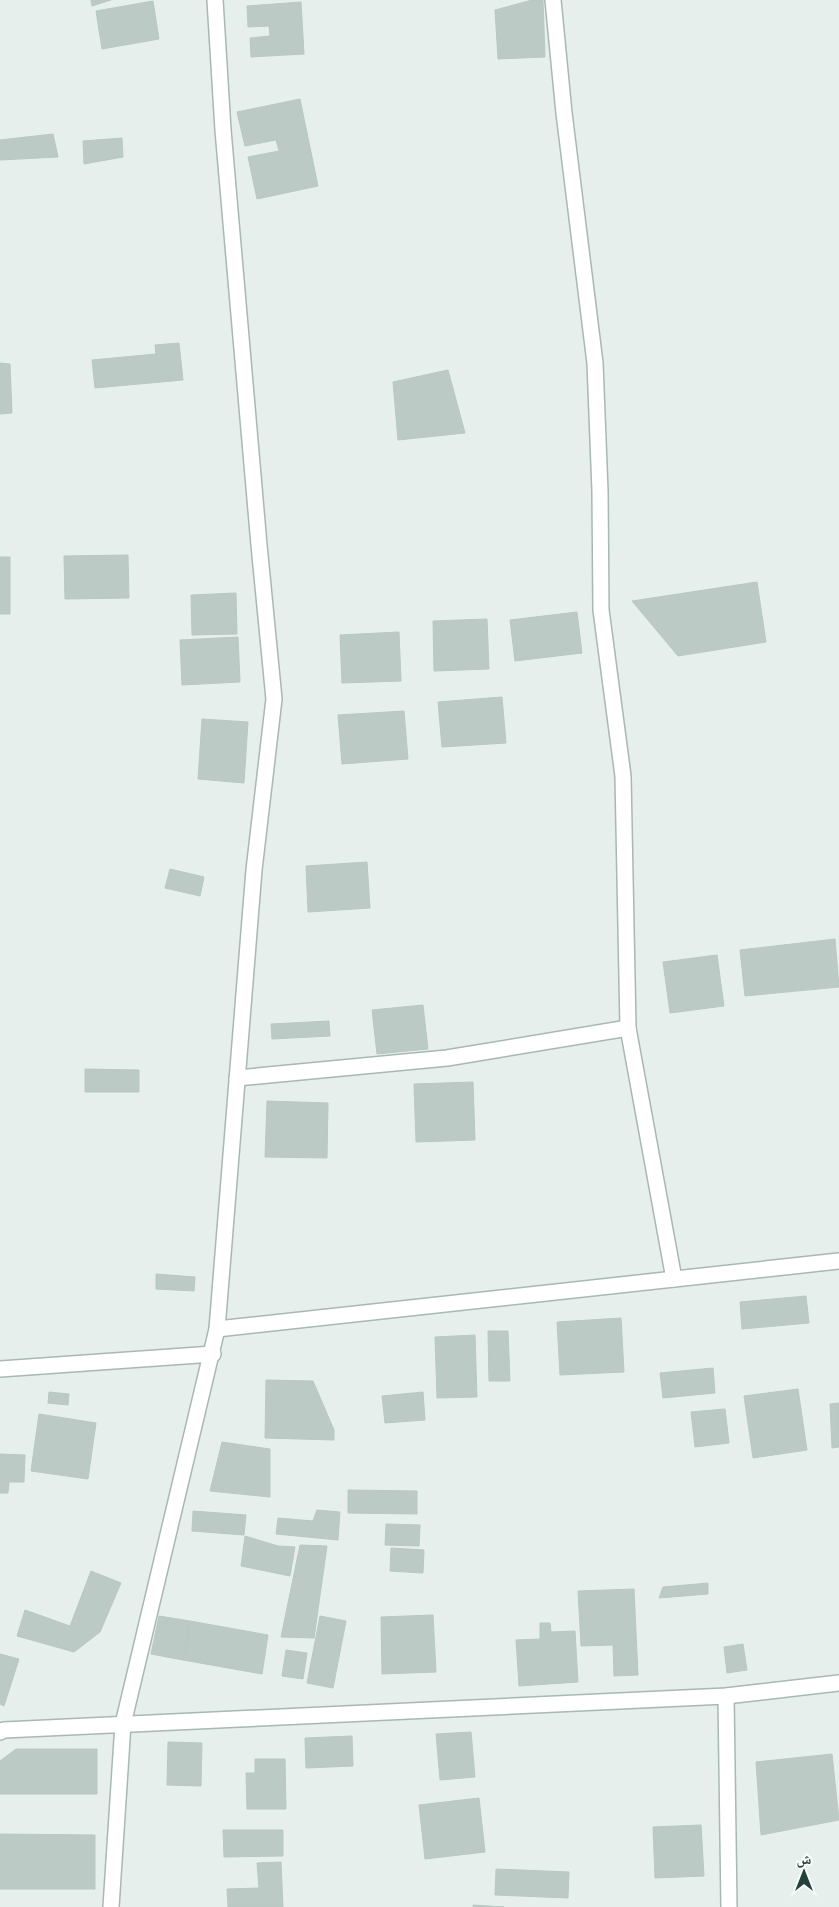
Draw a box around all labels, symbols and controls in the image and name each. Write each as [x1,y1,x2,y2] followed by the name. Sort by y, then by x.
[779,1847,829,1897] north arrow
[797,1851,812,1868] text: ش

